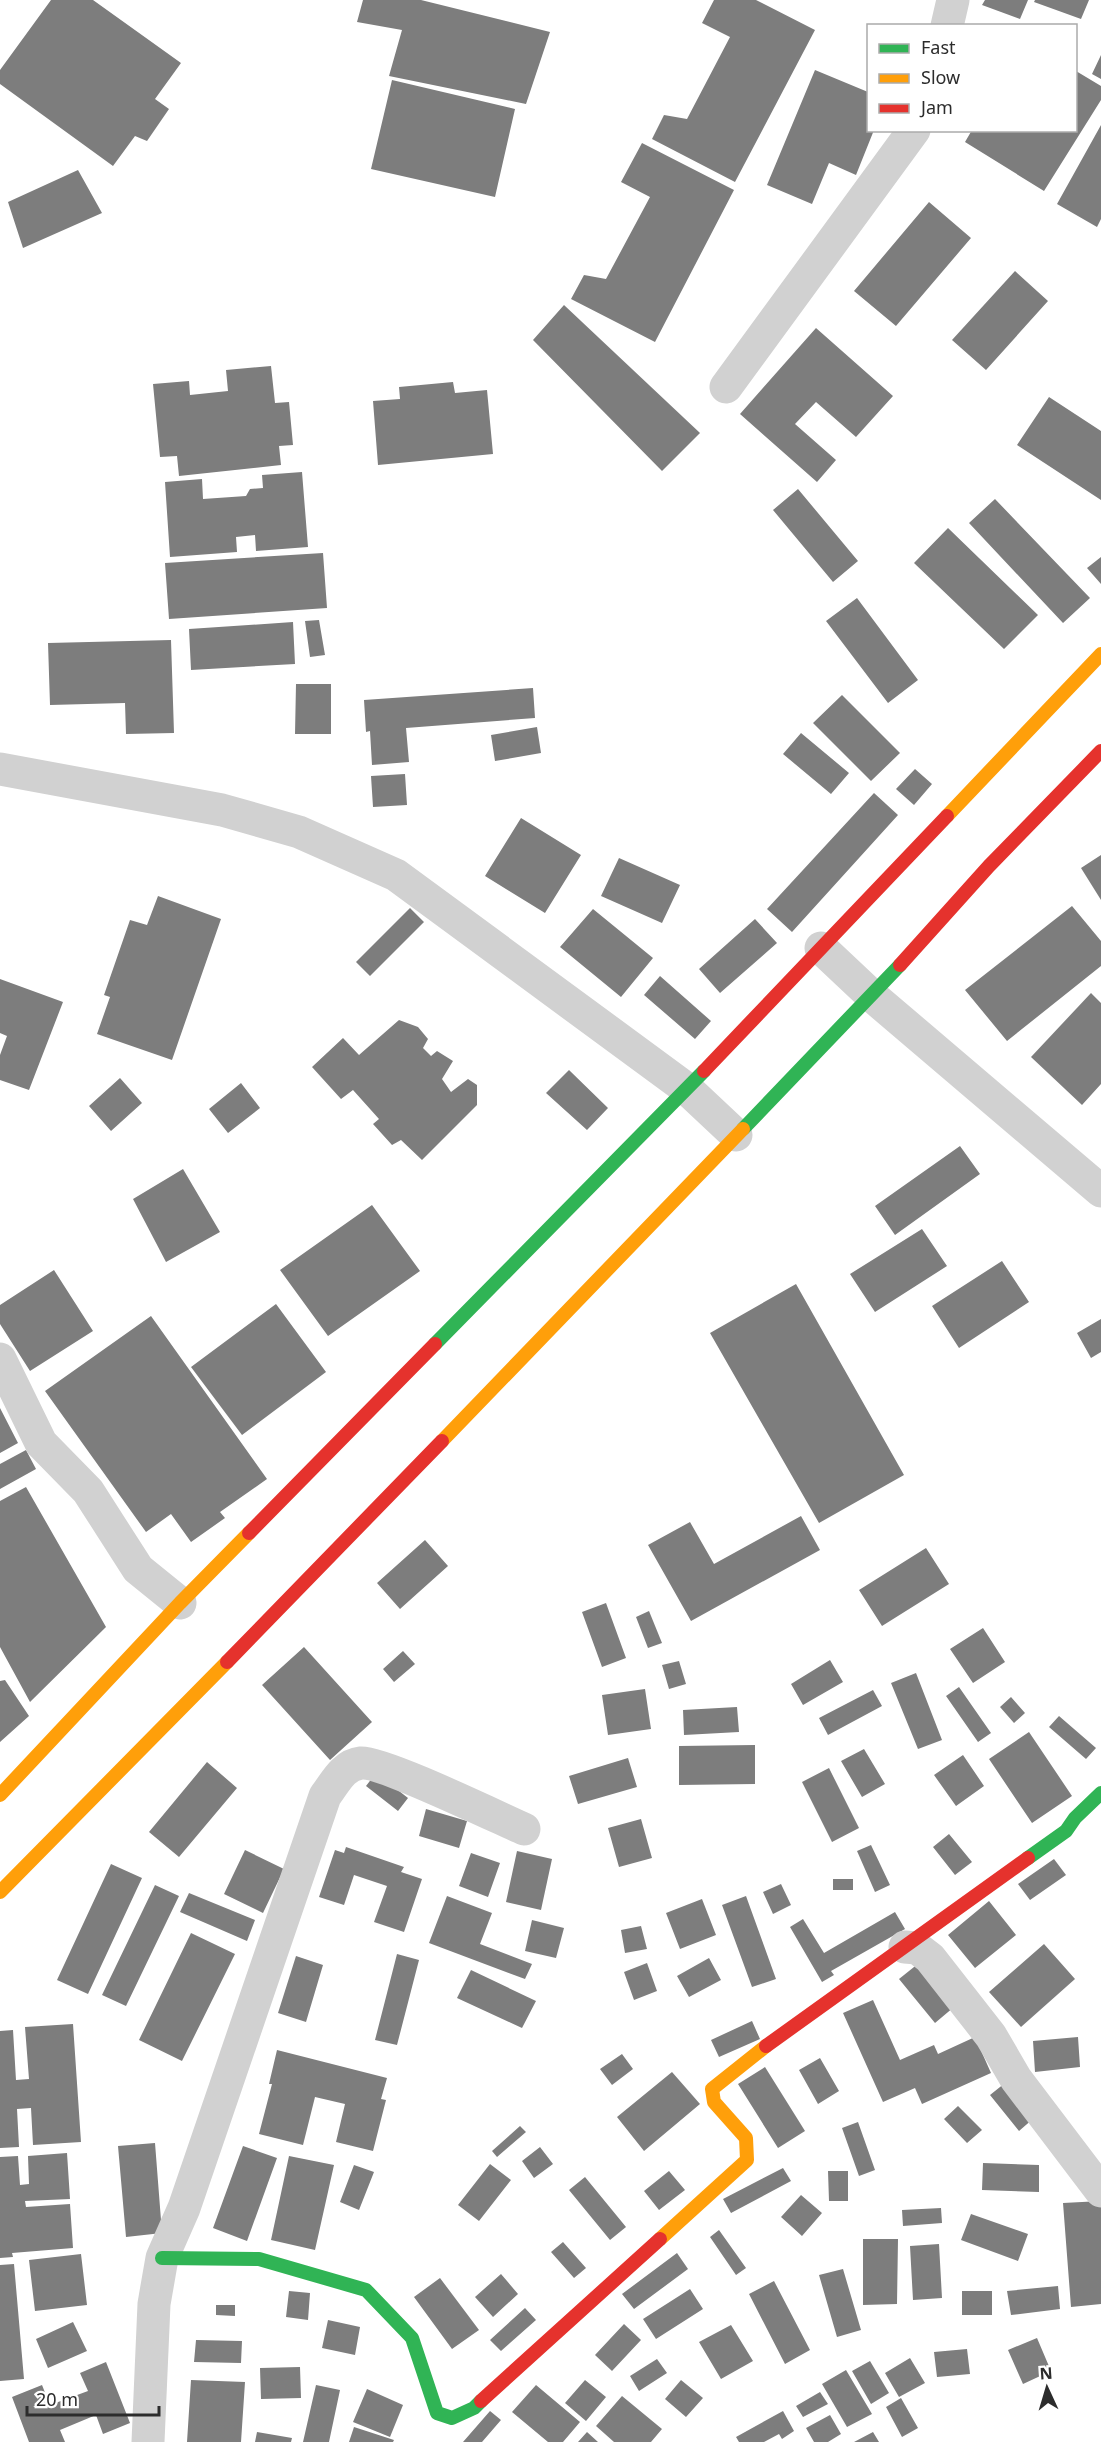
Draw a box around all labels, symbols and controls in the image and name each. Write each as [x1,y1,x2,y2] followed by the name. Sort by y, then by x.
[867,24,1077,132] legend
[921,35,956,59] text: Fast
[921,65,960,89] text: Slow
[919,95,953,119] text: Jam
[1017,2358,1077,2418] north arrow
[1039,2362,1053,2384] text: N
[27,2379,159,2417] scale bar
[36,2387,78,2411] text: 20 m

